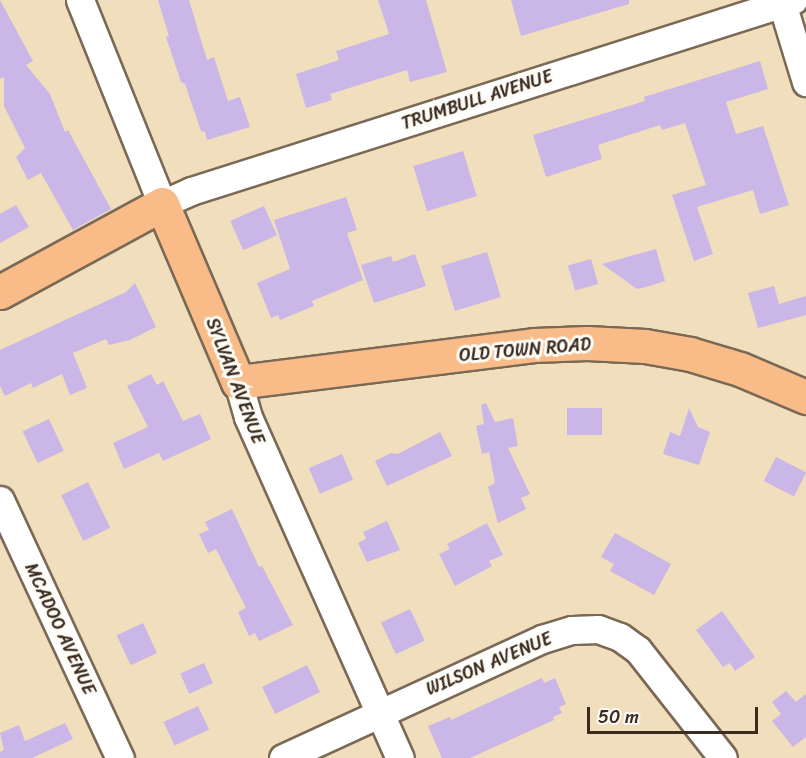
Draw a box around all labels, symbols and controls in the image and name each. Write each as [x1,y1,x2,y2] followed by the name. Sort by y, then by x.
[398,65,556,135] street label: TRUMBULL AVENUE
[201,315,269,447] street label: SYLVAN AVENUE
[458,333,592,367] street label: OLD TOWN ROAD
[20,560,100,698] street label: MCADOO AVENUE
[423,628,555,700] street label: WILSON AVENUE
[590,695,761,733] scale bar
[598,701,639,733] text: 50 m

